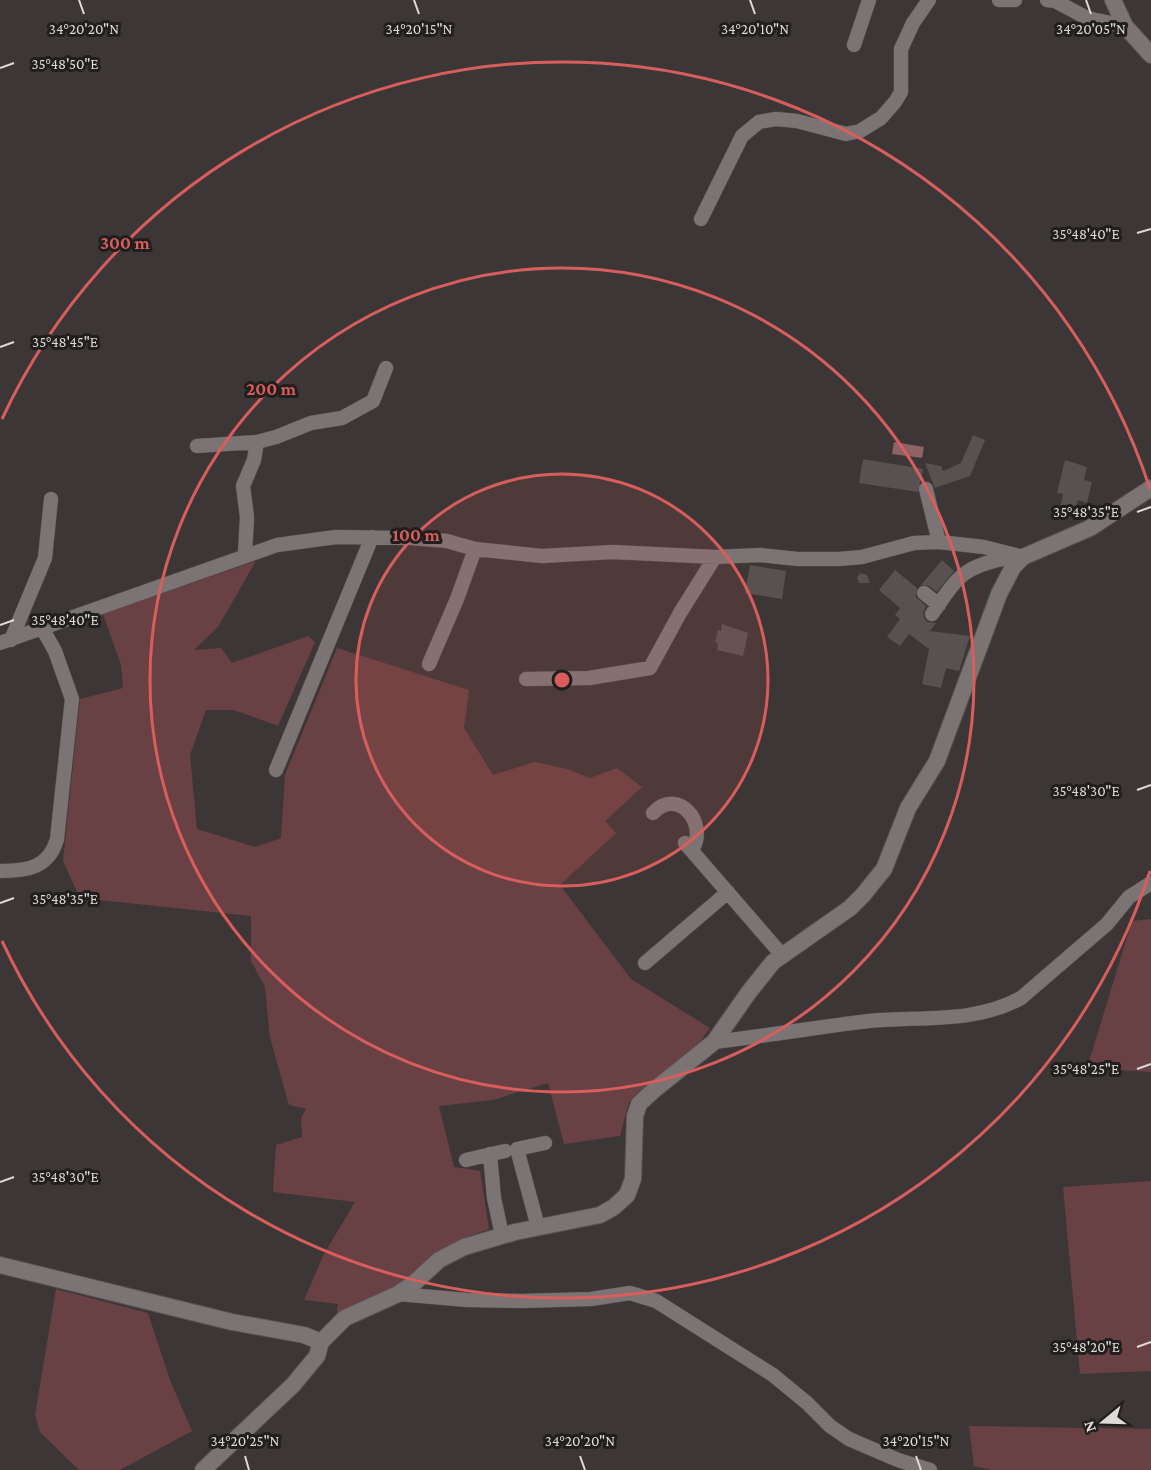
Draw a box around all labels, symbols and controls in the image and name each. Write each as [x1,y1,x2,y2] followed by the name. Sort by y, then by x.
[49,21,119,37] text: 34°20'20"N
[386,21,453,37] text: 34°20'15"N
[721,21,789,37] text: 34°20'10"N
[1056,21,1126,37] text: 34°20'05"N
[32,56,98,72] text: 35°48'50"E
[1052,226,1120,242] text: 35°48'40"E
[100,233,150,253] text: 300 m
[32,334,98,350] text: 35°48'45"E
[246,379,297,399] text: 200 m
[1053,504,1119,520] text: 35°48'35"E
[392,525,440,545] text: 100 m
[31,612,99,628] text: 35°48'40"E
[552,670,572,690] centre of rings
[1052,783,1120,799] text: 35°48'30"E
[32,891,98,907] text: 35°48'35"E
[1053,1061,1119,1077] text: 35°48'25"E
[31,1169,99,1185] text: 35°48'30"E
[1052,1339,1120,1355] text: 35°48'20"E
[1073,1392,1133,1452] north arrow
[1079,1419,1099,1435] text: N
[211,1433,280,1449] text: 34°20'25"N
[545,1433,615,1449] text: 34°20'20"N
[883,1433,950,1449] text: 34°20'15"N

